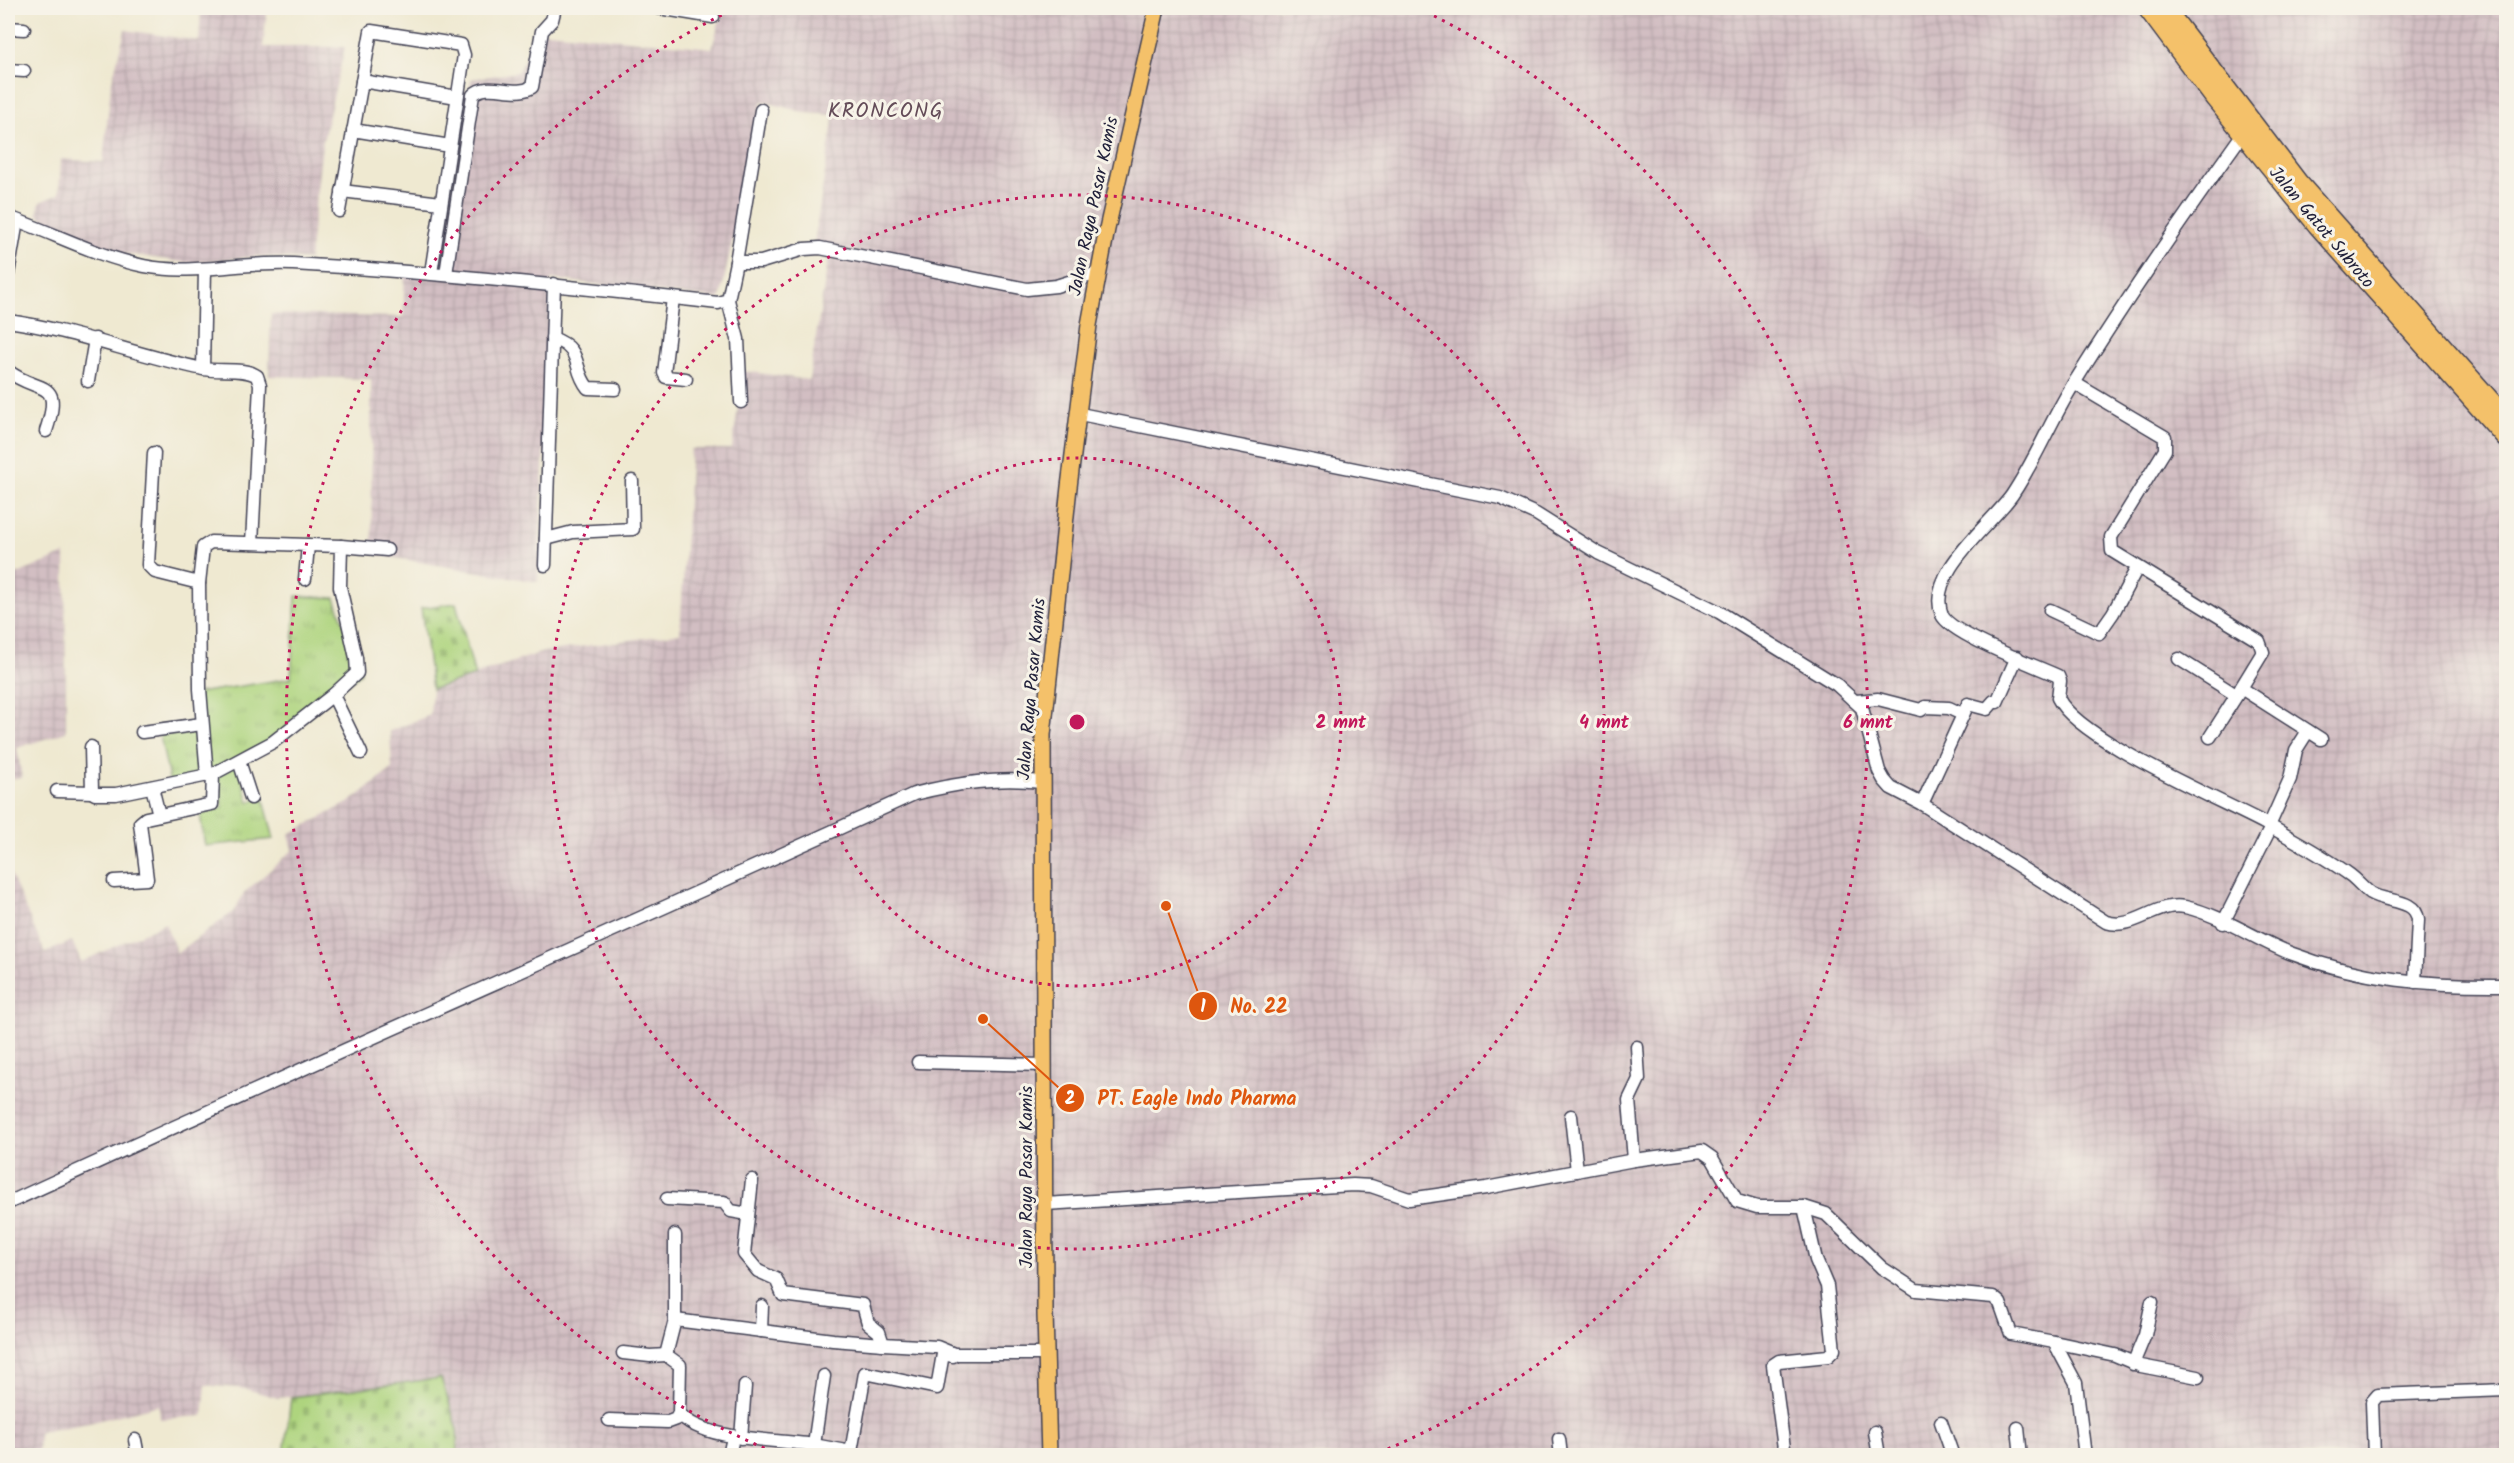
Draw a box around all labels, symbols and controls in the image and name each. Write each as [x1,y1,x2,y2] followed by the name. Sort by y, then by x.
[828,95,944,128] district label: KRONCONG
[1061,114,1128,299] street label: Jalan Raya Pasar Kamis
[2261,160,2381,296] street label: Jalan Gatot Subroto
[1010,597,1055,781] street label: Jalan Raya Pasar Kamis
[1316,709,1367,738] text: 2 mnt
[1579,709,1630,738] text: 4 mnt
[1843,709,1894,738] text: 6 mnt
[1067,712,1087,732] centre of rings
[1188,987,1300,1025] callout: No. 22
[1230,992,1288,1024] text: No. 22
[1200,993,1206,1022] text: 1
[1055,1079,1308,1117] callout: PT. Eagle Indo Pharma
[1097,1084,1297,1116] text: PT. Eagle Indo Pharma
[1013,1085,1042,1268] street label: Jalan Raya Pasar Kamis
[1065,1085,1075,1114] text: 2

